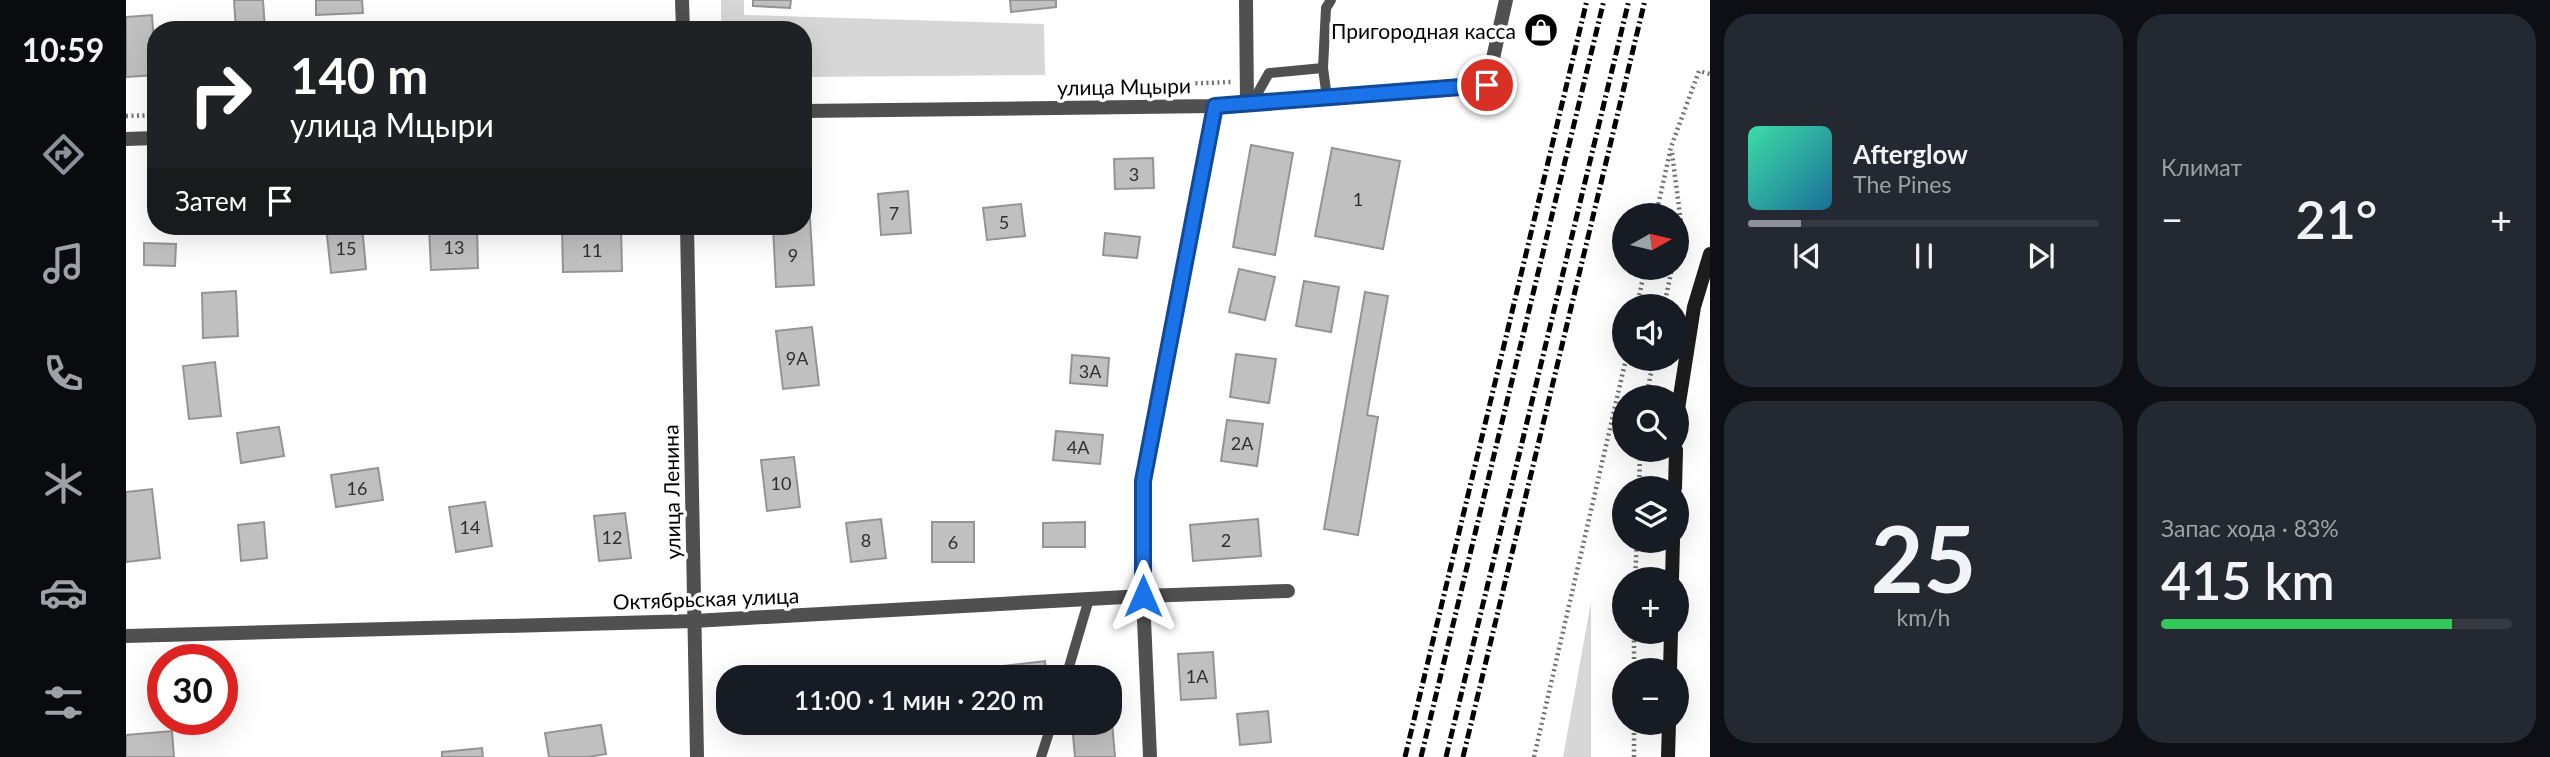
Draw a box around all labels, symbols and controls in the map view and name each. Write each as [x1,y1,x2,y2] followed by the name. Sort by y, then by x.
[1522,11,1560,49] shop icon: Пригородная касса
[1331,18,1516,43] place label: Пригородная касса
[22,30,104,69] text: 10:59
[290,46,428,104] text: 140 m
[175,49,266,140] icon: right
[1457,55,1517,115] pin
[1468,66,1506,104] icon: arrive
[1057,72,1191,100] street label: улица Мцыри
[290,105,494,144] text: улица Мцыри
[39,130,88,179] icon: directions
[1853,138,1968,170] text: Afterglow
[2161,153,2242,181] text: Климат
[1129,163,1139,185] house number: 3
[1853,170,1951,198] text: The Pines
[261,182,299,220] icon: arrive
[175,185,247,217] text: Затем
[1353,188,1363,210] house number: 1
[2296,188,2377,250] text: 21°
[2161,196,2183,242] text: −
[2490,196,2512,242] text: +
[889,202,899,224] house number: 7
[1612,203,1689,280] north arrow
[1612,203,1689,735] map controls
[999,211,1009,233] house number: 5
[444,236,464,258] house number: 13
[336,237,356,259] house number: 15
[1788,237,1826,275] icon: previous
[1905,237,1943,275] icon: pause
[2022,237,2060,275] icon: next
[39,239,88,288] icon: music
[582,239,602,261] house number: 11
[788,244,798,266] house number: 9
[1612,294,1689,371] button: sound
[786,347,809,369] house number: 9А
[39,349,88,398] icon: phone
[1079,360,1102,382] house number: 3А
[1612,385,1689,462] button: search
[657,424,685,560] street label: улица Ленина
[1231,432,1254,454] house number: 2А
[1067,436,1090,458] house number: 4А
[39,459,88,508] icon: climate
[771,472,791,494] house number: 10
[1612,476,1689,553] button: layers
[347,477,367,499] house number: 16
[1871,503,1976,612] text: 25
[2161,514,2339,542] text: Запас хода · 83%
[460,516,480,538] house number: 14
[602,526,622,548] house number: 12
[861,529,871,551] house number: 8
[1221,529,1231,551] house number: 2
[948,531,958,553] house number: 6
[2161,549,2335,611] text: 415 km
[1106,559,1180,633] position arrow
[1612,567,1689,644] button: +
[39,568,88,617] icon: car
[612,582,800,614] street label: Октябрьская улица
[1897,603,1950,631] text: km/h
[147,644,238,735] speed limit sign: 30
[1612,658,1689,735] button: −
[1186,665,1209,687] house number: 1А
[39,678,88,727] icon: filters
[794,684,1044,716] text: 11:00 · 1 мин · 220 m

